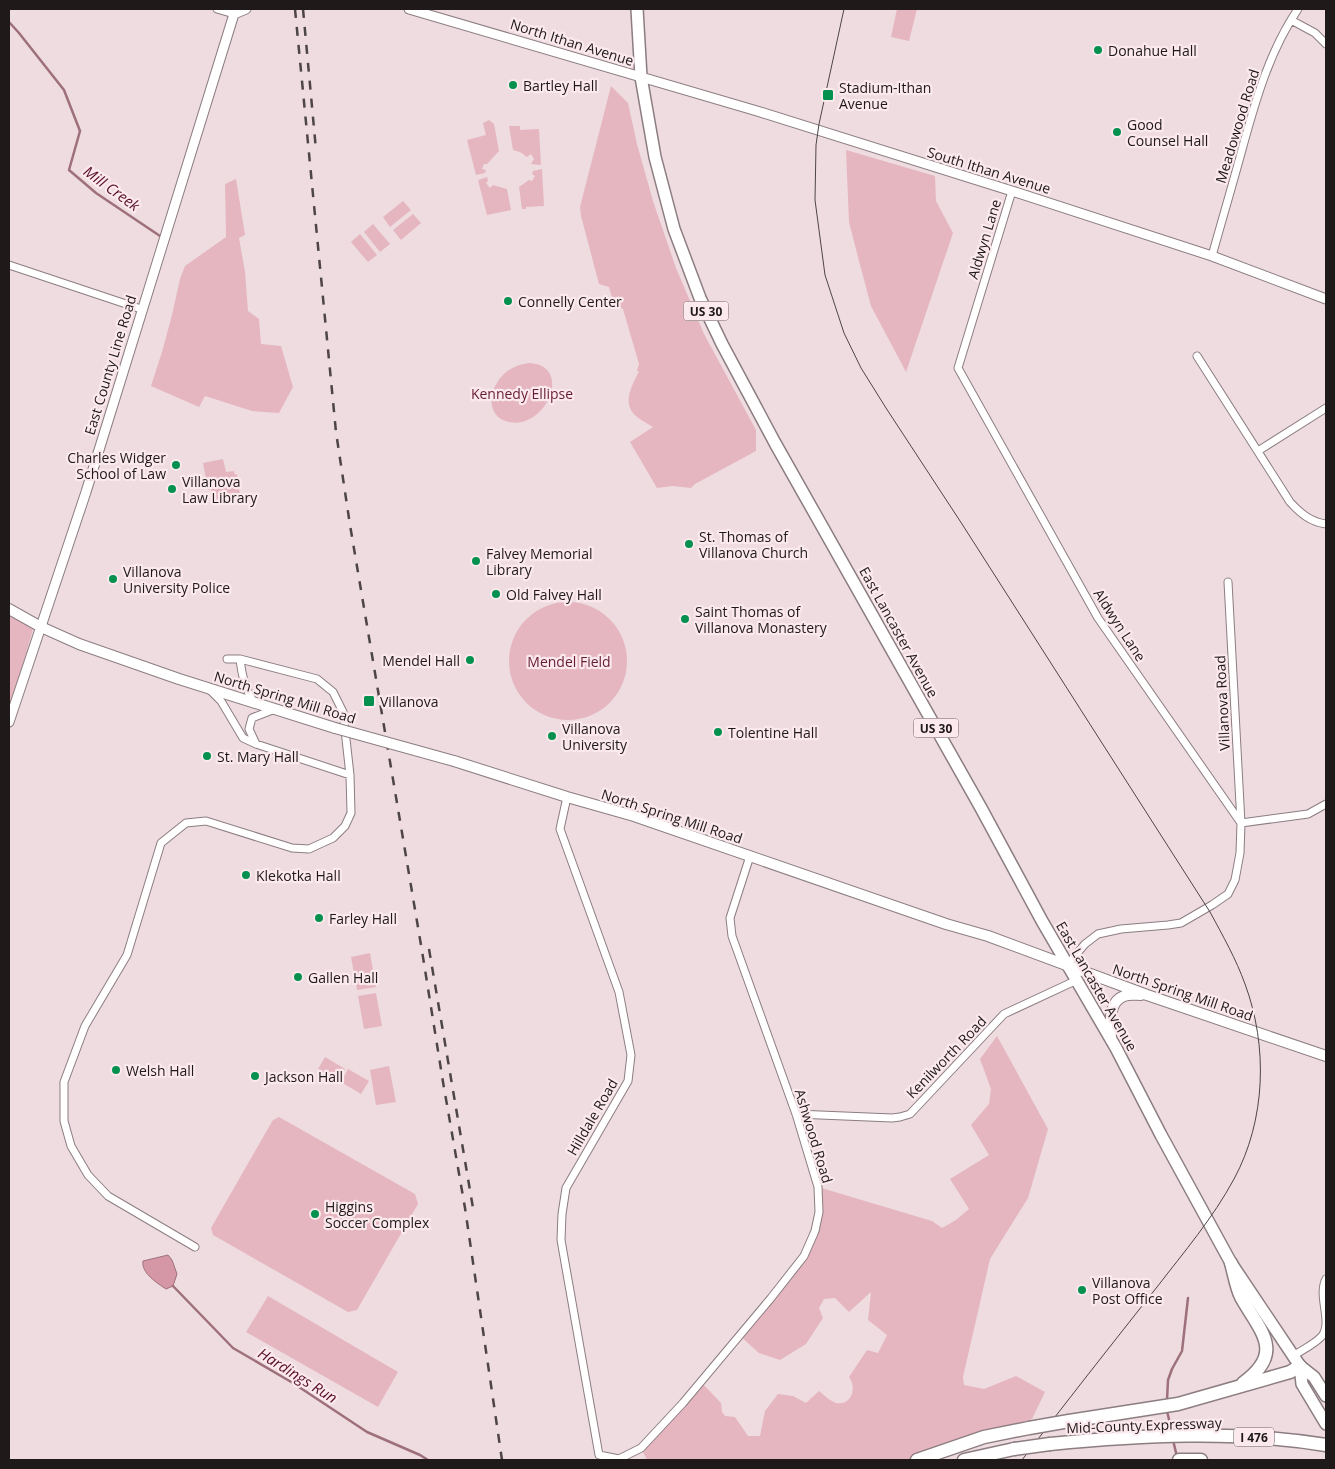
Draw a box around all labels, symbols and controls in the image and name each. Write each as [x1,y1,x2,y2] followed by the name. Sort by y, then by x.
[508,14,636,70] street label: North Ithan Avenue
[1108,41,1197,60] place label: Donahue Hall
[1092,44,1104,56] marker: Donahue Hall
[1211,67,1263,185] street label: Meadowood Road
[523,76,598,95] place label: Bartley Hall
[839,78,931,113] place label: Stadium-Ithan Avenue
[507,79,519,91] marker: Bartley Hall
[821,88,835,102] marker: Stadium-Ithan Avenue
[1127,115,1208,150] place label: Good Counsel Hall
[1111,126,1123,138] marker: Good Counsel Hall
[925,142,1053,198] street label: South Ithan Avenue
[80,161,145,216] water label: Mill Creek
[963,197,1005,281] street label: Aldwyn Lane
[518,292,622,311] place label: Connelly Center
[80,293,140,437] street label: East County Line Road
[502,295,514,307] marker: Connelly Center
[684,302,728,321] road number: US 30
[471,384,573,403] park label: Kennedy Ellipse
[67,448,166,483] place label: Charles Widger School of Law
[170,459,182,471] marker: Charles Widger School of Law
[182,472,258,507] place label: Villanova Law Library
[166,483,178,495] marker: Villanova Law Library
[699,527,808,562] place label: St. Thomas of Villanova Church
[683,538,695,550] marker: St. Thomas of Villanova Church
[486,544,592,579] place label: Falvey Memorial Library
[470,555,482,567] marker: Falvey Memorial Library
[123,562,230,597] place label: Villanova University Police
[855,563,943,701] street label: East Lancaster Avenue
[107,573,119,585] marker: Villanova University Police
[506,585,602,604] place label: Old Falvey Hall
[1090,585,1151,665] street label: Aldwyn Lane
[490,588,502,600] marker: Old Falvey Hall
[695,602,828,637] place label: Saint Thomas of Villanova Monastery
[679,613,691,625] marker: Saint Thomas of Villanova Monastery
[382,651,460,670] place label: Mendel Hall
[527,652,611,671] park label: Mendel Field
[464,654,476,666] marker: Mendel Hall
[1210,655,1234,751] street label: Villanova Road
[212,666,358,728] street label: North Spring Mill Road
[380,692,439,711] place label: Villanova
[362,694,376,708] marker: Villanova
[914,718,958,738] road number: US 30
[562,719,628,754] place label: Villanova University
[728,723,818,742] place label: Tolentine Hall
[712,726,724,738] marker: Tolentine Hall
[546,730,558,742] marker: Villanova University
[217,747,299,766] place label: St. Mary Hall
[201,750,213,762] marker: St. Mary Hall
[599,784,745,848] street label: North Spring Mill Road
[256,866,341,885] place label: Klekotka Hall
[240,869,252,881] marker: Klekotka Hall
[329,909,397,928] place label: Farley Hall
[313,912,325,924] marker: Farley Hall
[1052,918,1142,1054] street label: East Lancaster Avenue
[1110,959,1256,1025] street label: North Spring Mill Road
[308,968,378,987] place label: Gallen Hall
[292,971,304,983] marker: Gallen Hall
[902,1012,990,1102] street label: Kenilworth Road
[126,1061,194,1080] place label: Welsh Hall
[110,1064,122,1076] marker: Welsh Hall
[263,1067,343,1086] place label: Jackson Hall
[249,1070,261,1082] marker: Jackson Hall
[562,1075,622,1159] street label: Hilldale Road
[791,1087,837,1185] street label: Ashwood Road
[325,1197,430,1232] place label: Higgins Soccer Complex
[309,1208,321,1220] marker: Higgins Soccer Complex
[1092,1273,1163,1308] place label: Villanova Post Office
[1076,1284,1088,1296] marker: Villanova Post Office
[255,1343,341,1407] water label: Hardings Run
[1066,1413,1223,1437] street label: Mid-County Expressway
[1234,1428,1274,1446] road number: I 476

